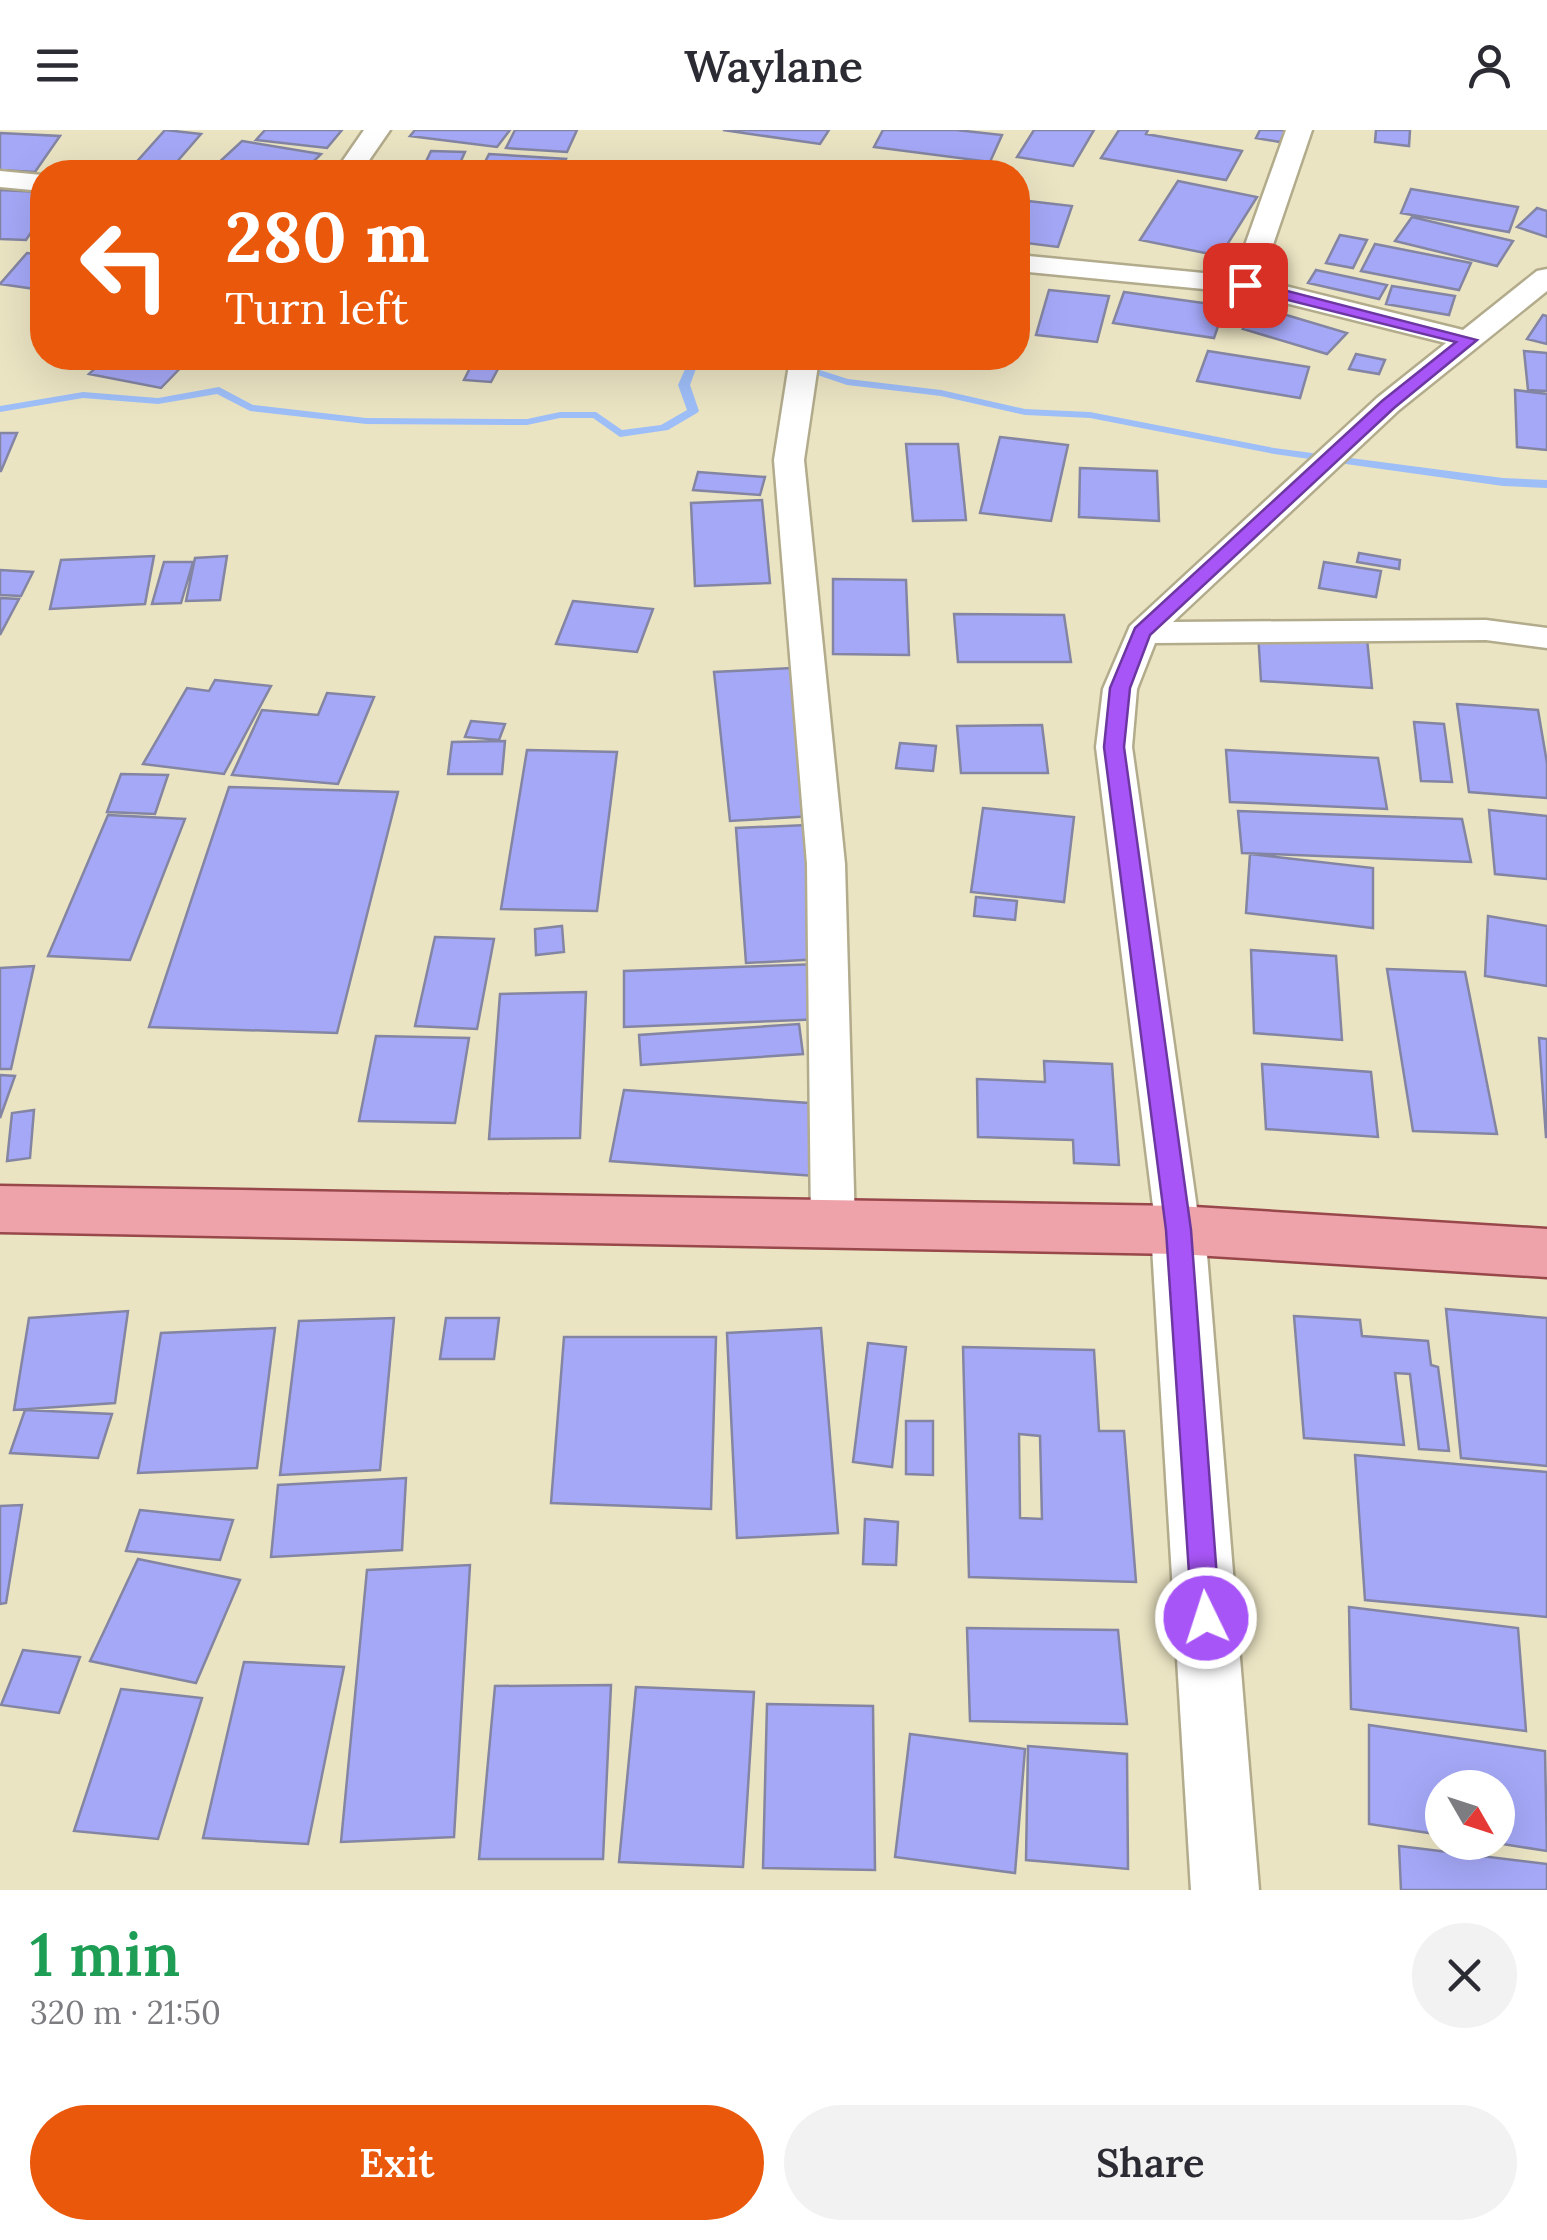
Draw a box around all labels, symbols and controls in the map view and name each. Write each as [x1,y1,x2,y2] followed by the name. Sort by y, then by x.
[684,37,863,94] text: Waylane
[30,38,85,93] icon: menu
[1462,38,1517,93] icon: person
[225,192,430,281] text: 280 m
[60,200,190,330] icon: left
[1203,243,1288,328] pin
[1218,258,1273,313] icon: arrive
[225,279,408,336] text: Turn left
[1154,1566,1258,1670] position arrow
[1425,1770,1515,1860] north arrow
[1425,1770,1515,1860] map controls
[30,1916,180,1992] text: 1 min
[1412,1923,1517,2028] button: close
[30,1992,221,2033] text: 320 m · 21:50
[30,2105,764,2220] button: Exit
[784,2105,1517,2220] button: Share

